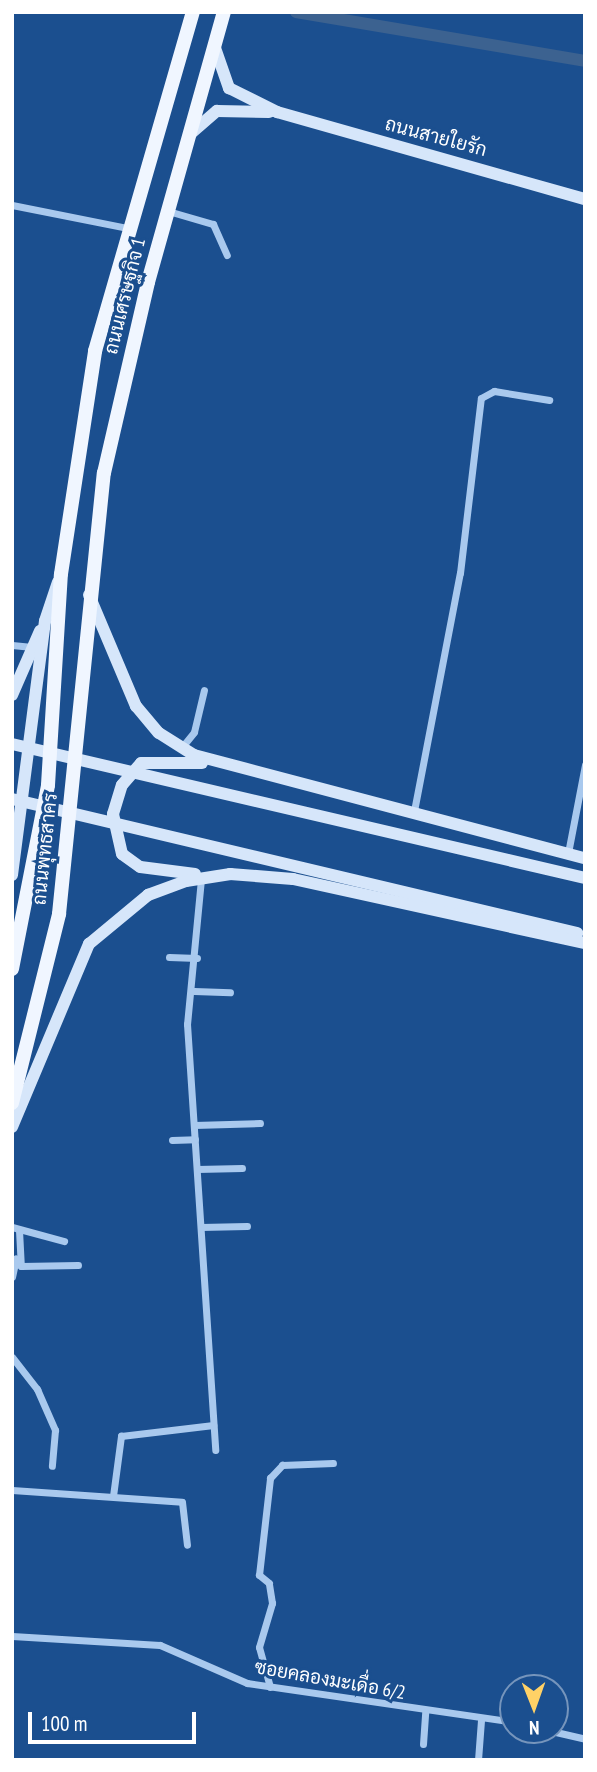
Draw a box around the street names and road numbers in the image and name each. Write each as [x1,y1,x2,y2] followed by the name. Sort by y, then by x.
[383,112,489,162] street label: ถนนสายใยรัก
[100,236,150,356] street label: ถนนเศรษฐกิจ 1
[28,792,62,906] street label: ถนนพุทธสาคร
[253,1656,407,1704] street label: ซอยคลองมะเดื่อ 6/2

